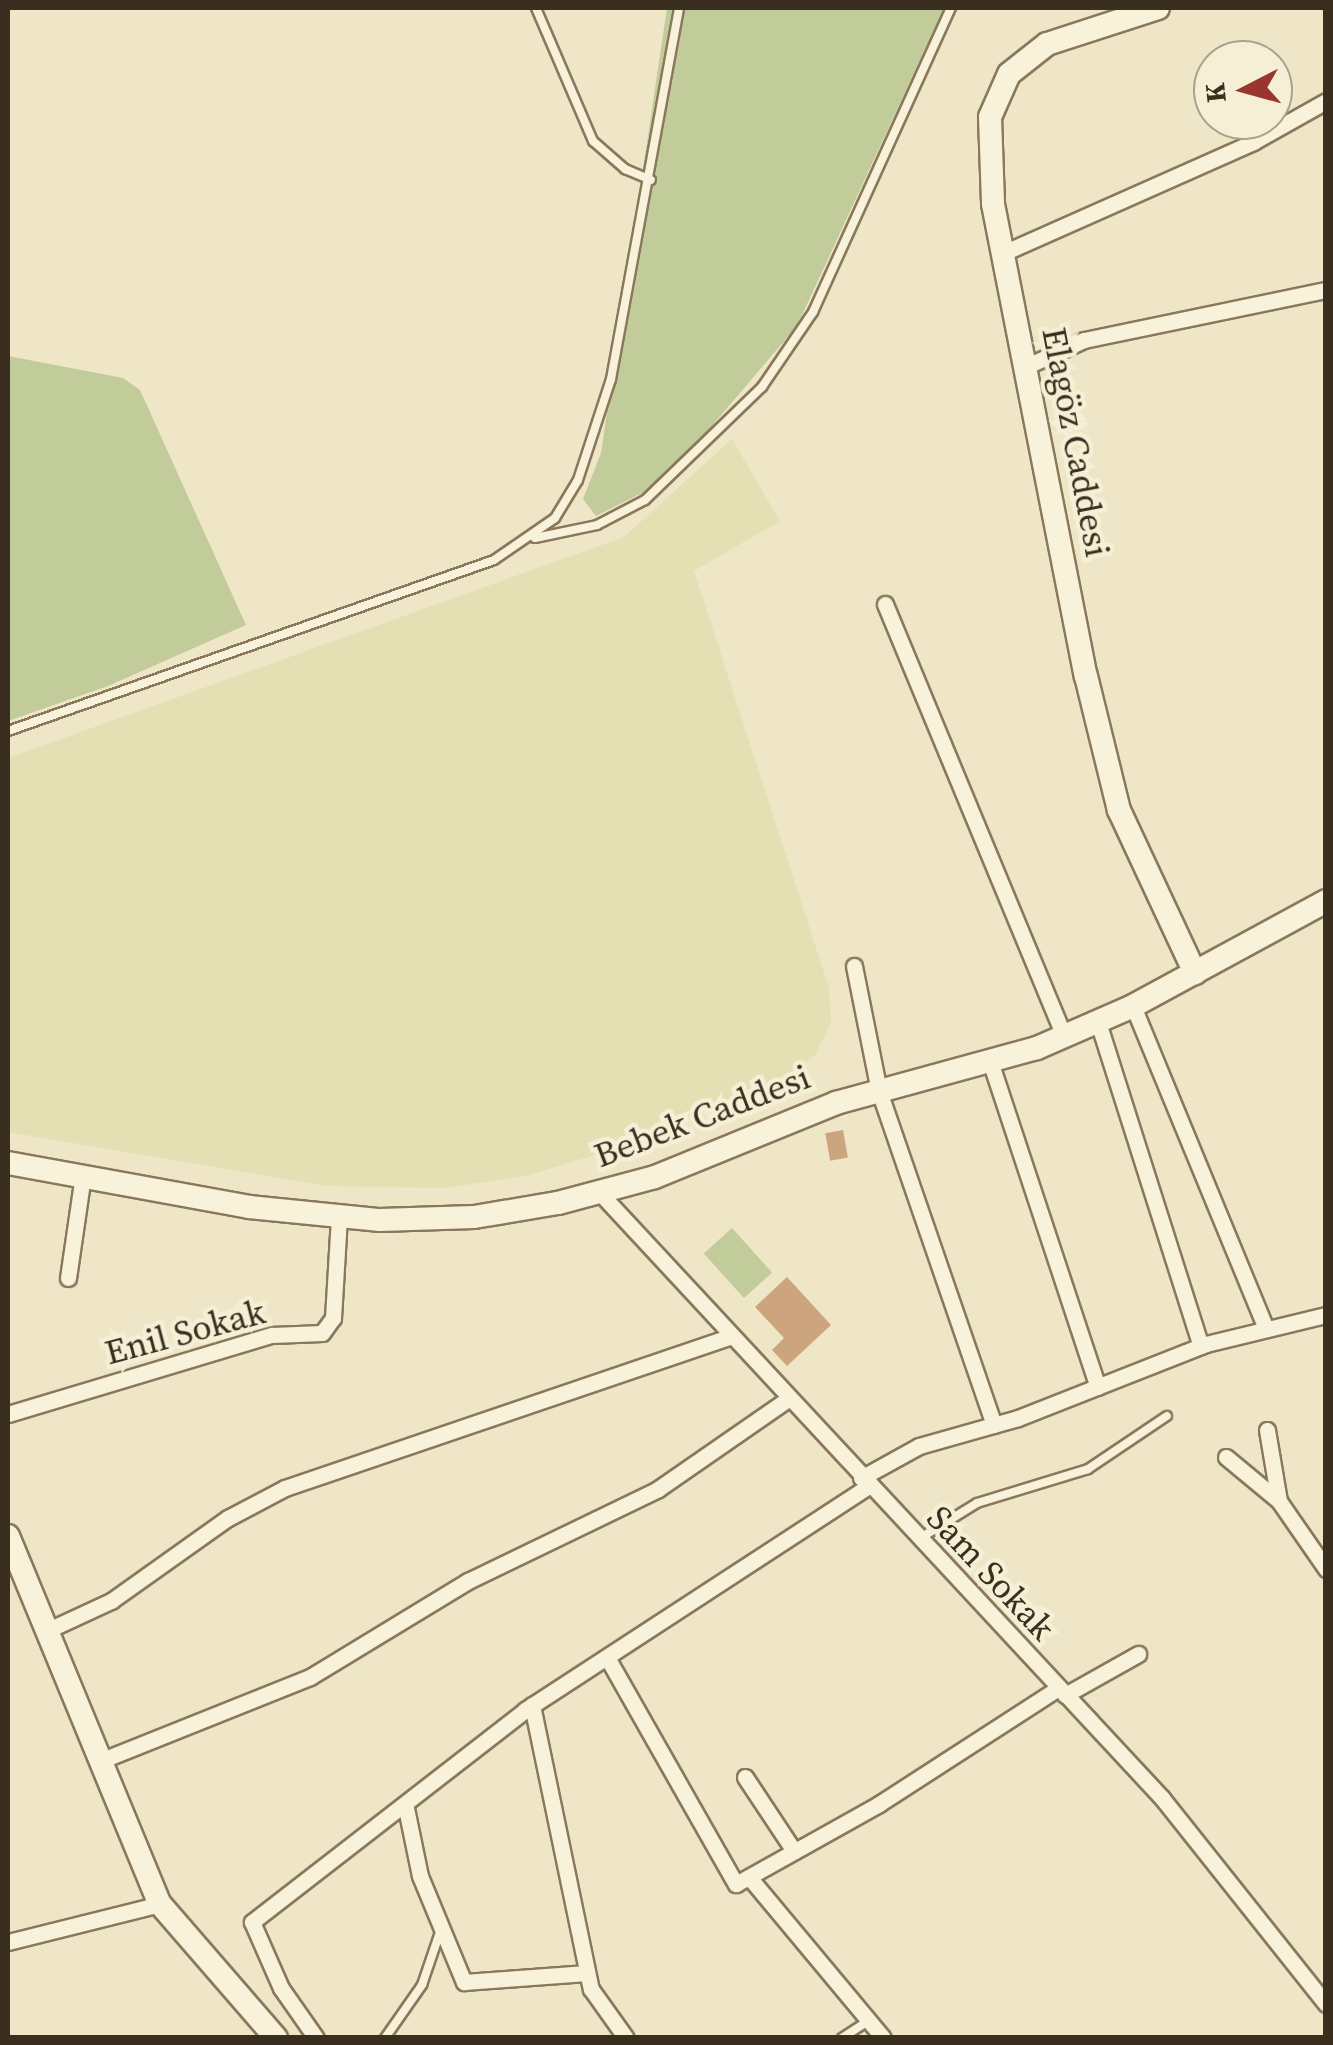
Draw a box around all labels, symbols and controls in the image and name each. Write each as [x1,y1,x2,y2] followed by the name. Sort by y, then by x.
[1193,40,1293,140] north arrow
[1195,81,1235,105] text: K
[1033,324,1119,560] street label: Elagöz Caddesi
[588,1056,816,1176] street label: Bebek Caddesi
[100,1290,270,1374] street label: Enil Sokak
[918,1497,1064,1649] street label: Sam Sokak

